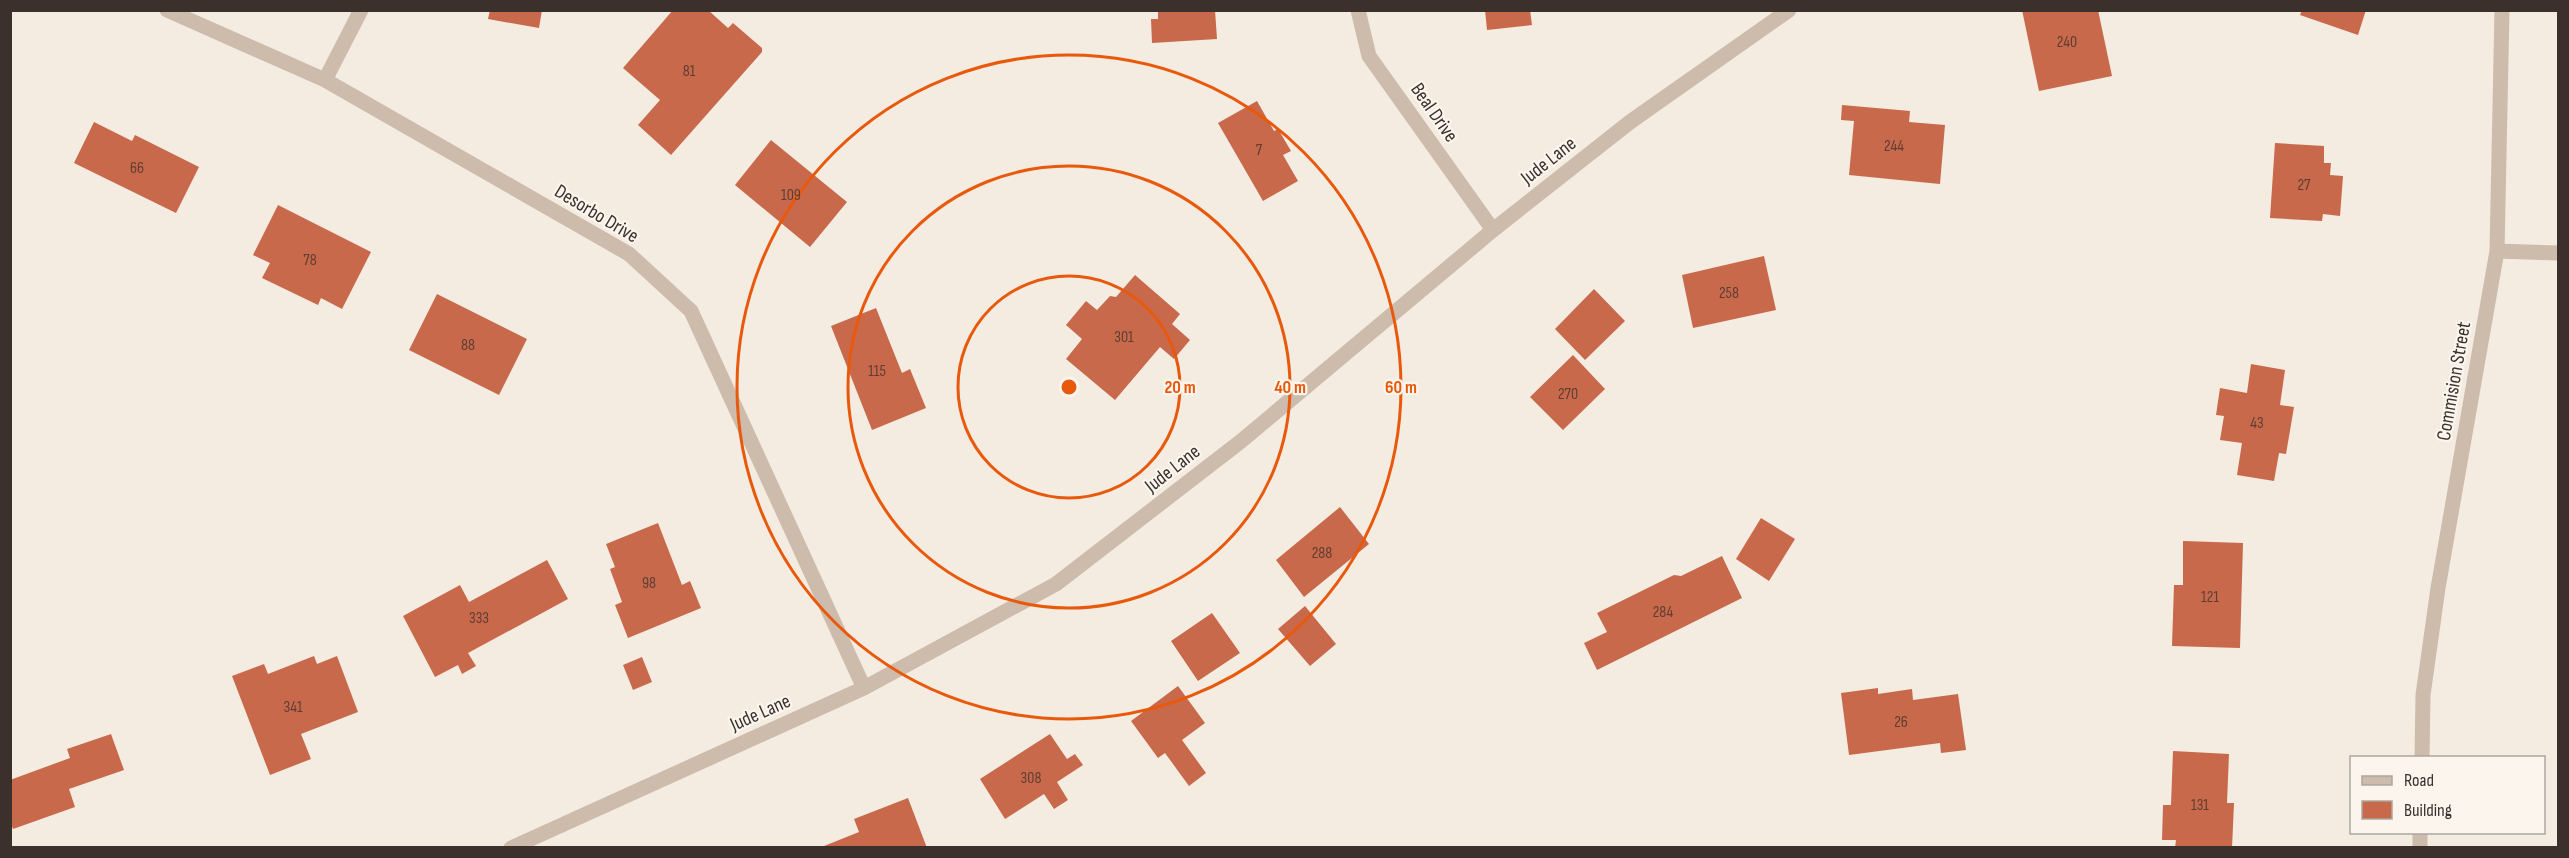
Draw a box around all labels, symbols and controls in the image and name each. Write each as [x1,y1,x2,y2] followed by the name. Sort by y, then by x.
[2057,33,2077,52] house number: 240
[683,62,696,81] house number: 81
[1405,78,1463,147] street label: Beal Drive
[1515,132,1581,190] street label: Jude Lane
[1884,137,1904,156] house number: 244
[1256,141,1263,160] house number: 7
[130,159,144,178] house number: 66
[2297,176,2311,195] house number: 27
[550,179,643,248] street label: Desorbo Drive
[781,186,801,205] house number: 109
[303,251,317,270] house number: 78
[1719,284,1739,303] house number: 258
[2432,320,2476,443] street label: Commision Street
[1114,328,1134,347] house number: 301
[461,336,475,355] house number: 88
[868,362,886,381] house number: 115
[1059,377,1079,397] centre of rings
[1164,377,1196,398] text: 20 m
[1274,377,1306,398] text: 40 m
[1385,377,1417,398] text: 60 m
[1558,385,1578,404] house number: 270
[2250,414,2264,433] house number: 43
[1139,440,1205,498] street label: Jude Lane
[1312,544,1332,563] house number: 288
[642,574,656,593] house number: 98
[2201,588,2219,607] house number: 121
[1653,603,1674,622] house number: 284
[469,609,489,628] house number: 333
[726,689,794,737] street label: Jude Lane
[283,698,303,717] house number: 341
[1894,713,1908,732] house number: 26
[2350,756,2545,834] legend
[1021,769,1041,788] house number: 308
[2404,770,2434,791] text: Road
[2191,796,2209,815] house number: 131
[2404,800,2452,821] text: Building

